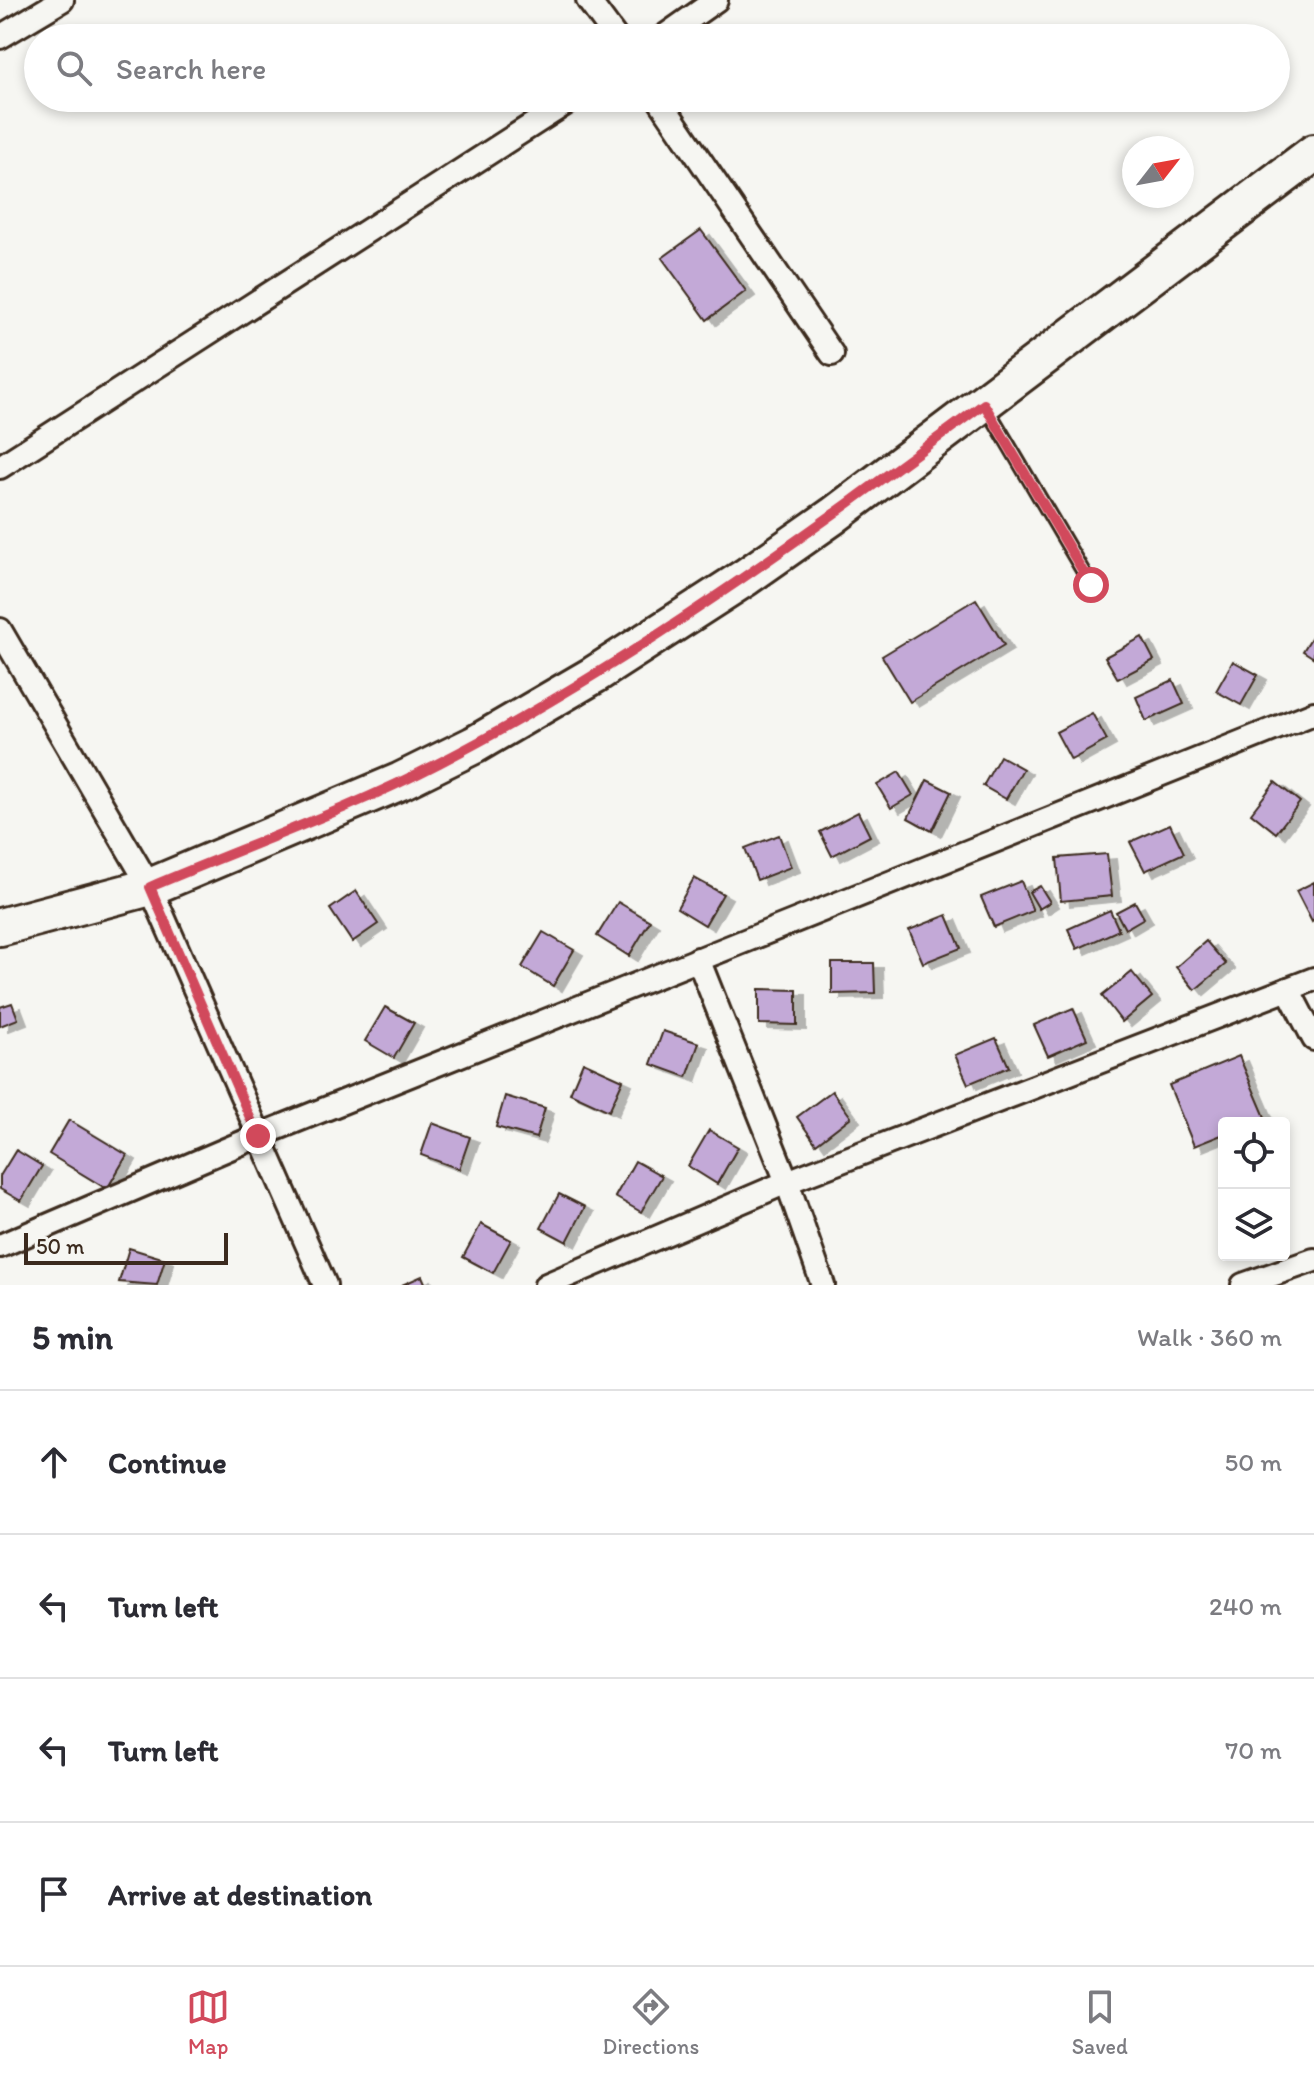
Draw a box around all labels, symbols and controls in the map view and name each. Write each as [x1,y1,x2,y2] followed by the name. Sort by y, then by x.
[24,24,1290,112] search box
[52,46,96,90] icon: search
[116,50,266,87] text: Search here
[1122,136,1194,208] north arrow
[1073,567,1109,603] route start
[1218,1117,1290,1261] map controls
[1218,1117,1290,1189] button: locate
[240,1118,276,1154] route end
[1218,1189,1290,1261] button: layers
[24,1229,228,1265] scale bar
[36,1233,85,1260] text: 50 m
[32,1317,113,1358] text: 5 min
[1137,1321,1282,1353] text: Walk · 360 m
[32,1440,76,1484] icon: ahead
[108,1444,227,1481] text: Continue
[1225,1446,1282,1478] text: 50 m
[32,1584,76,1628] icon: left
[108,1588,219,1625] text: Turn left
[1209,1590,1282,1622] text: 240 m
[32,1728,76,1772] icon: left
[108,1732,219,1769] text: Turn left
[1225,1734,1282,1766] text: 70 m
[32,1872,76,1916] icon: arrive
[108,1876,372,1913] text: Arrive at destination
[186,1985,230,2060] tab: Map
[603,1985,699,2060] tab: Directions
[1072,1985,1128,2060] tab: Saved

